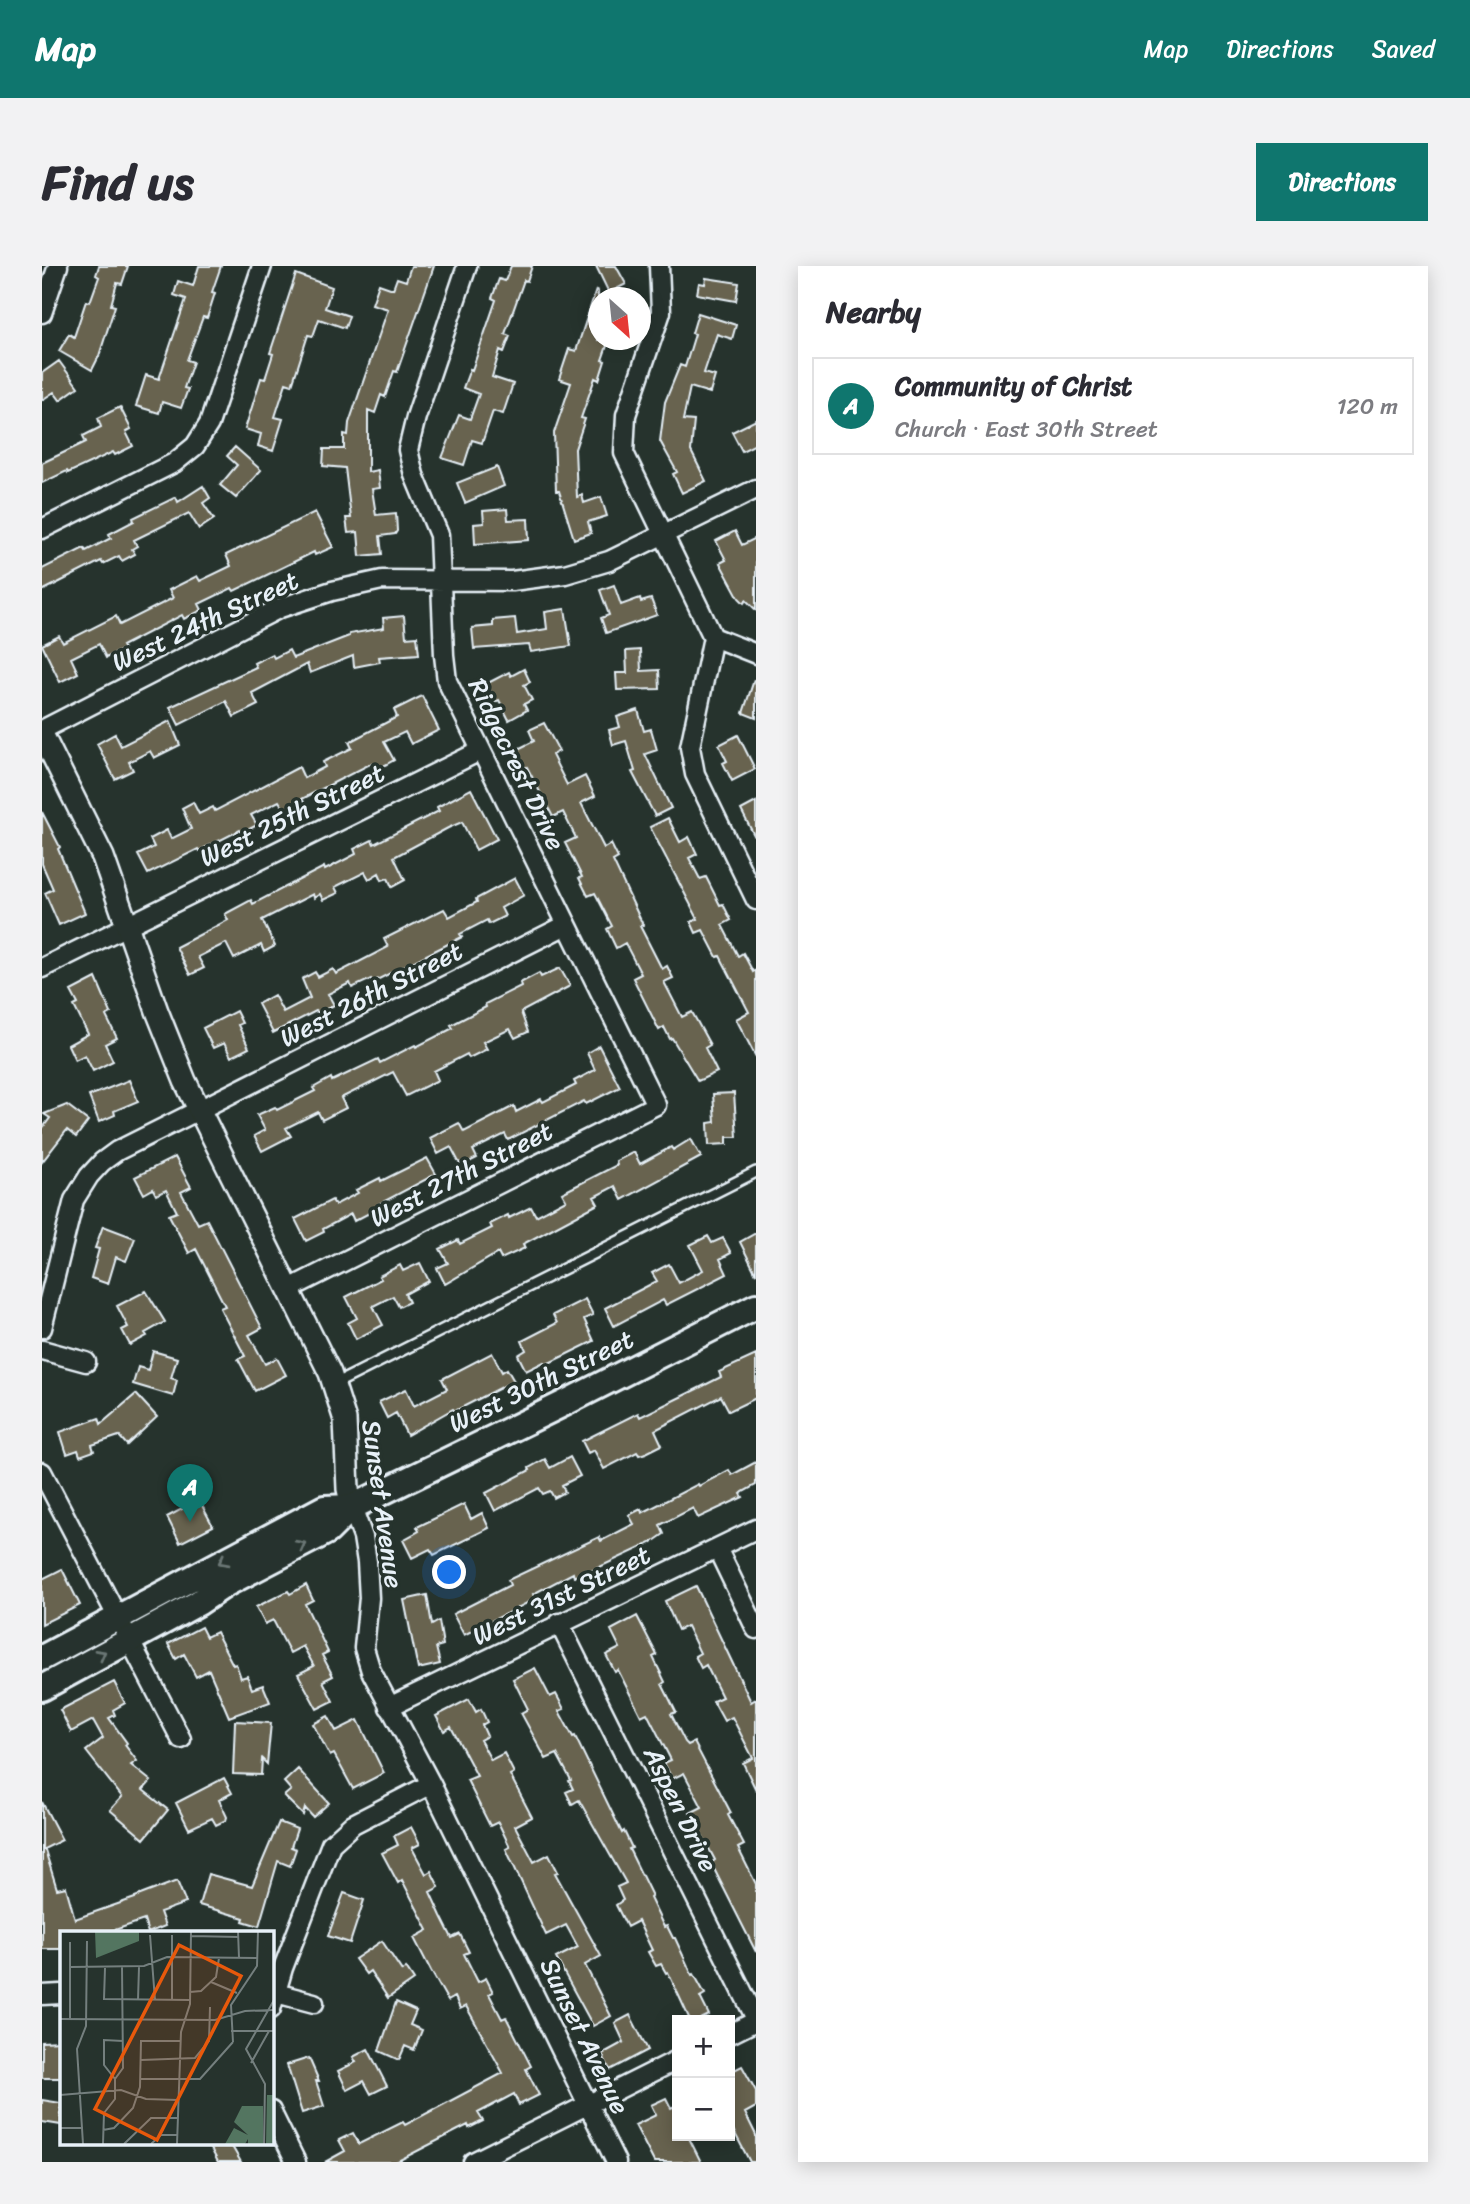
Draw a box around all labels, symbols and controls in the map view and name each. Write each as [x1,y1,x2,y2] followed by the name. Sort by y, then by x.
[35,20,96,78] text: Map
[1144,28,1188,70] text: Map
[1226,28,1334,70] text: Directions
[1372,28,1435,70] text: Saved
[42,139,194,226] text: Find us
[1256,143,1428,221] button: Directions
[826,285,921,339] text: Nearby
[588,287,651,350] north arrow
[895,363,1132,409] text: Community of Christ
[843,386,859,427] text: A
[1337,386,1398,427] text: 120 m
[895,409,1158,450] text: Church · East 30th Street
[104,557,306,685] street label: West 24th Street
[455,670,579,858] street label: Ridgecrest Drive
[191,750,393,880] street label: West 25th Street
[271,928,471,1060] street label: West 26th Street
[361,1108,561,1240] street label: West 27th Street
[440,1316,642,1446] street label: West 30th Street
[348,1417,418,1591] street label: Sunset Avenue
[167,1464,213,1522] pin: A
[464,1532,658,1658] street label: West 31st Street
[294,1540,306,1553] one-way arrow
[218,1553,230,1566] one-way arrow
[432,1555,466,1589] your location
[94,1649,106,1662] one-way arrow
[630,1737,731,1880] street label: Aspen Drive
[60,1931,273,2144] inset map
[527,1950,643,2122] street label: Sunset Avenue
[672,2015,735,2141] map controls
[672,2015,735,2078] button: +
[672,2078,735,2141] button: −

